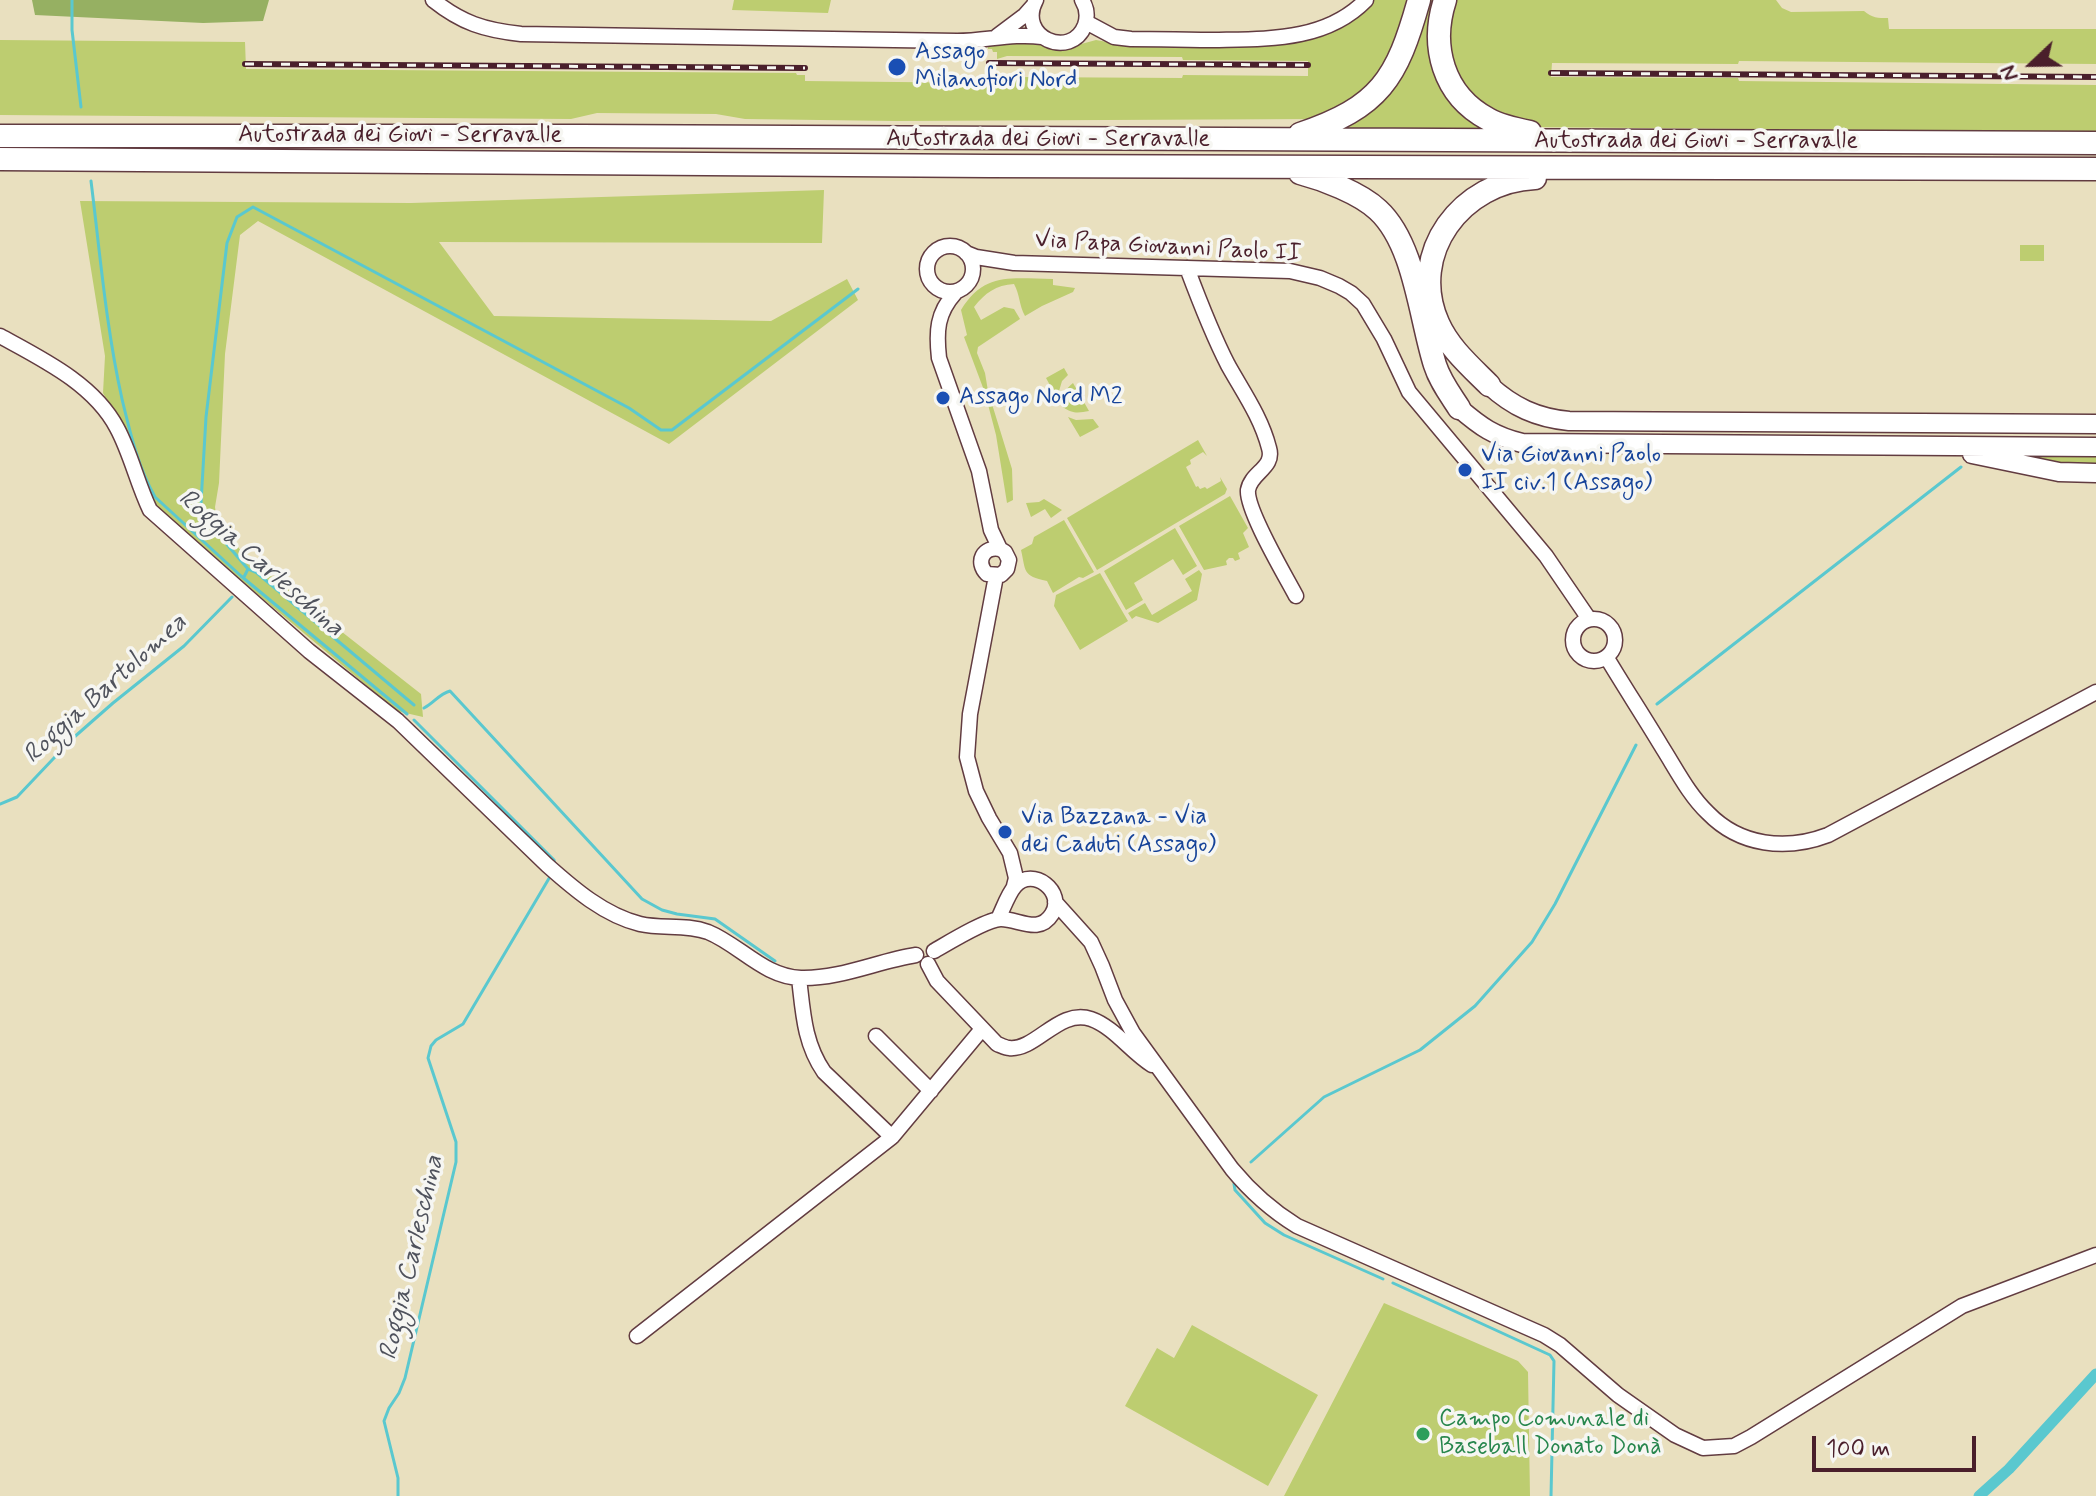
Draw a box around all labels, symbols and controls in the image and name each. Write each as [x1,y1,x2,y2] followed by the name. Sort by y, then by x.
[1992,24,2072,104] north arrow
[915,39,1077,95] place label: Assago Milanofiori Nord
[886,56,908,78] marker: Assago Milanofiori Nord
[1994,61,2025,85] text: N
[238,122,562,150] street label: Autostrada dei Giovi - Serravalle
[886,126,1210,154] street label: Autostrada dei Giovi - Serravalle
[1534,128,1858,156] street label: Autostrada dei Giovi - Serravalle
[1034,227,1302,269] street label: Via Papa Giovanni Paolo II
[959,384,1123,412] place label: Assago Nord M2
[934,389,952,407] marker: Assago Nord M2
[1481,442,1661,498] place label: Via Giovanni Paolo II civ.1 (Assago)
[1456,461,1474,479] marker: Via Giovanni Paolo II civ.1 (Assago)
[171,484,349,644] water label: Roggia Carleschina
[18,608,194,772] water label: Roggia Bartolomea
[1021,804,1216,860] place label: Via Bazzana - Via dei Caduti (Assago)
[996,823,1014,841] marker: Via Bazzana - Via dei Caduti (Assago)
[374,1153,452,1363] water label: Roggia Carleschina
[1439,1406,1662,1462] place label: Campo Comunale di Baseball Donato Donà
[1816,1420,1980,1470] scale bar
[1414,1425,1432,1443] marker: Campo Comunale di Baseball Donato Donà
[1826,1434,1890,1465] text: 100 m

